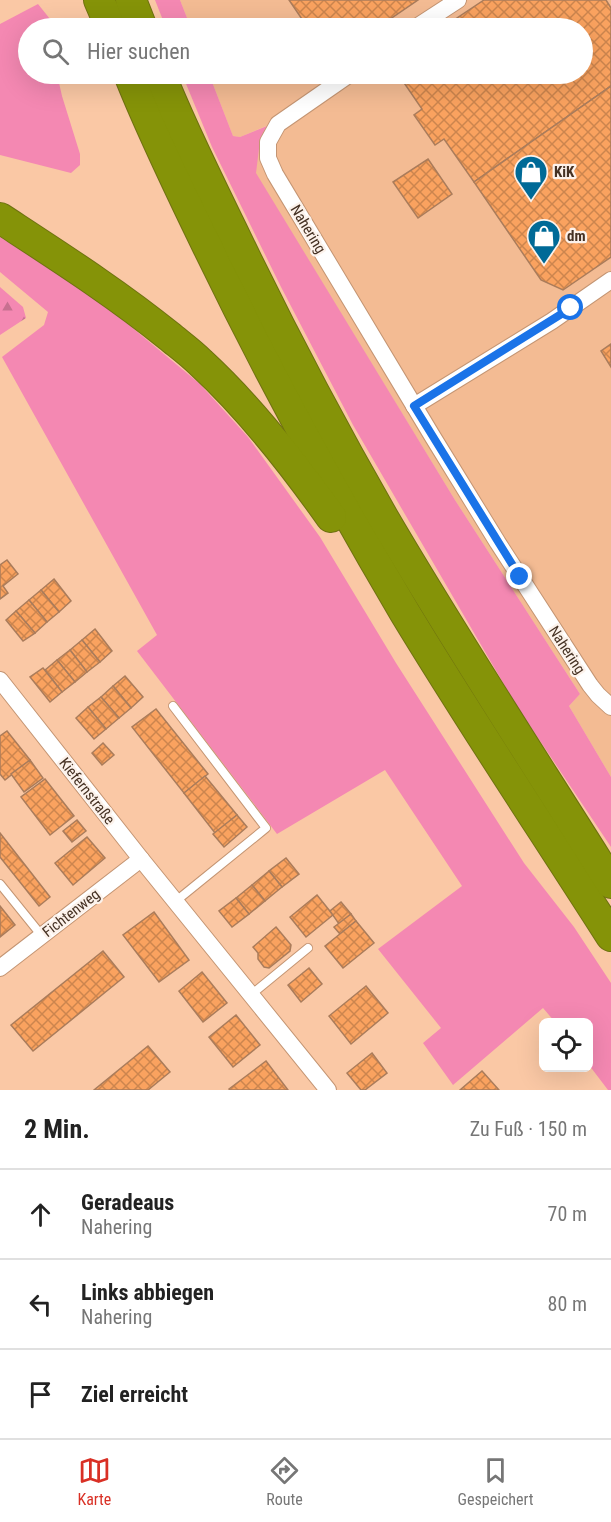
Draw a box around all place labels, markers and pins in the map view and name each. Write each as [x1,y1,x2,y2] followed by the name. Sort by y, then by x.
[513,154,549,201] shop icon: KiK
[554,163,575,181] place label: KiK
[526,218,562,265] shop icon: dm
[567,227,586,245] place label: dm

